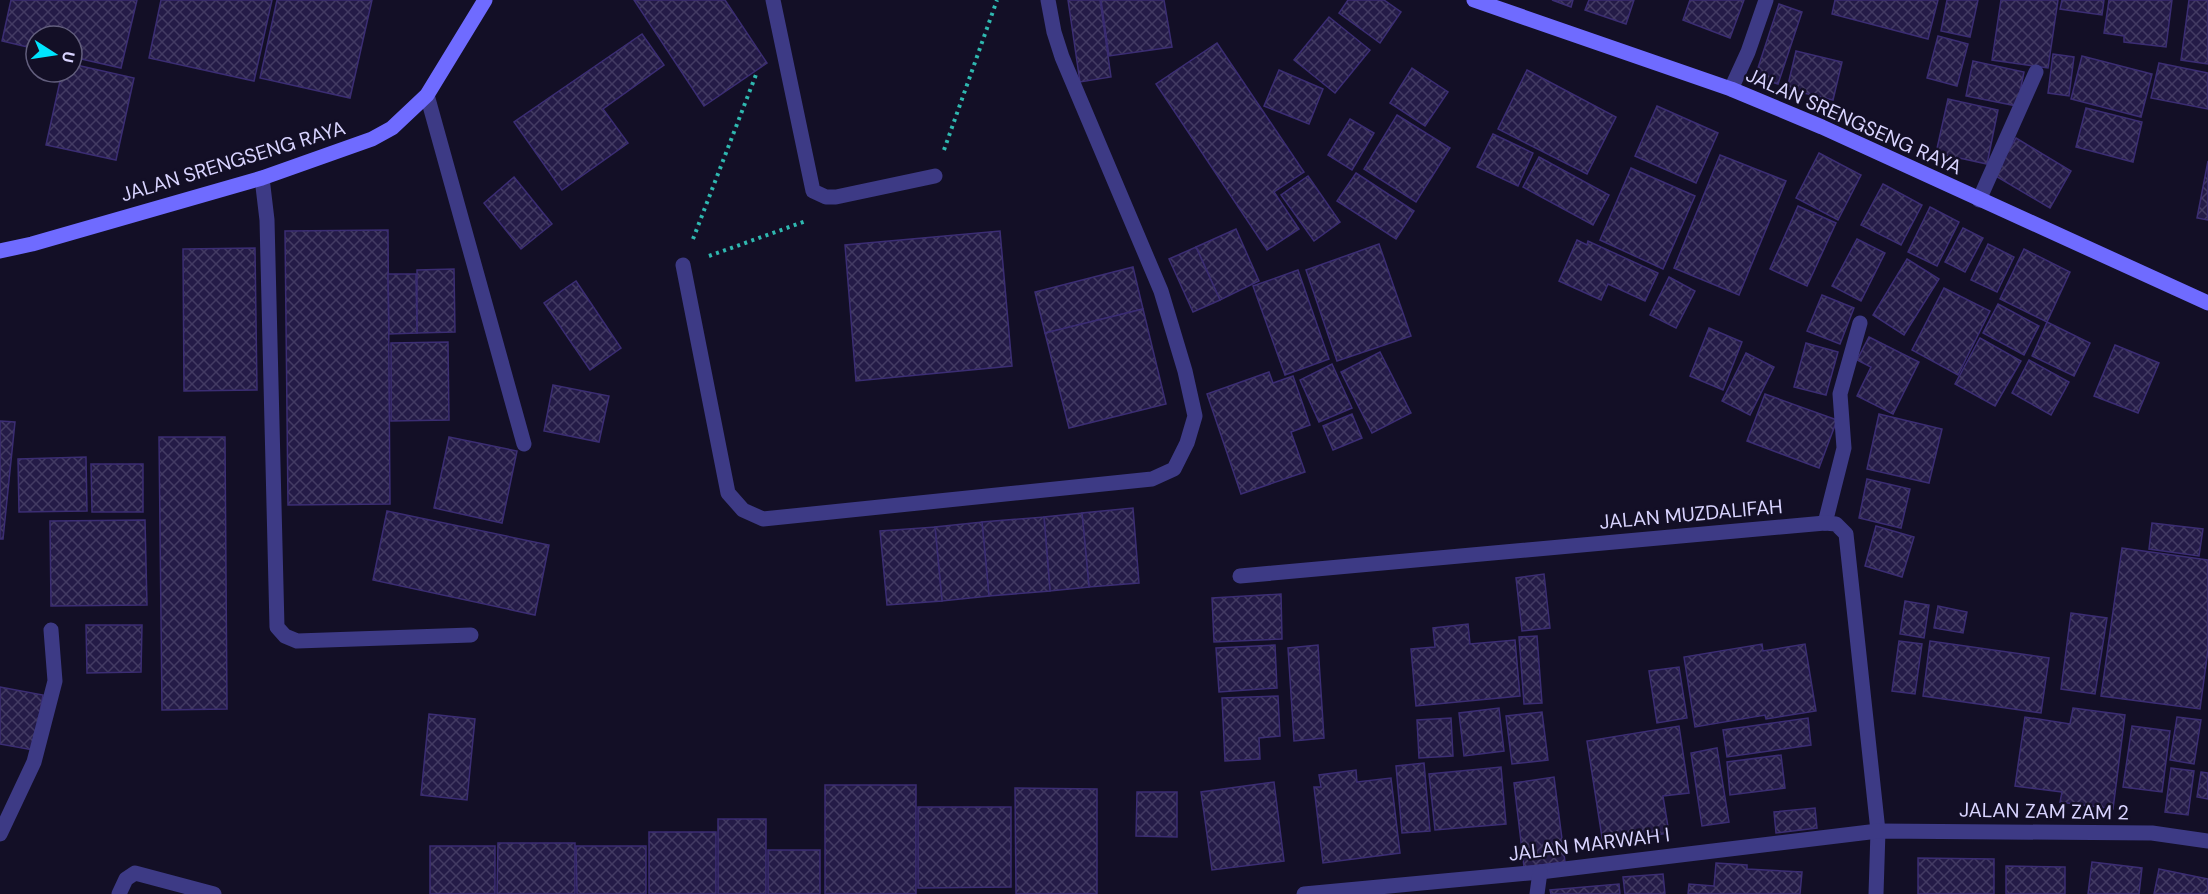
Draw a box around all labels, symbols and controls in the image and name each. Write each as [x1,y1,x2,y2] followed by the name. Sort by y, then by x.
[24,24,84,84] north arrow
[57,49,80,65] text: U
[1742,62,1966,180] street label: JALAN SRENGSENG RAYA
[117,114,349,208] street label: JALAN SRENGSENG RAYA
[1598,493,1784,535] street label: JALAN MUZDALIFAH
[1959,797,2129,825] street label: JALAN ZAM ZAM 2
[1507,821,1671,867] street label: JALAN MARWAH I

